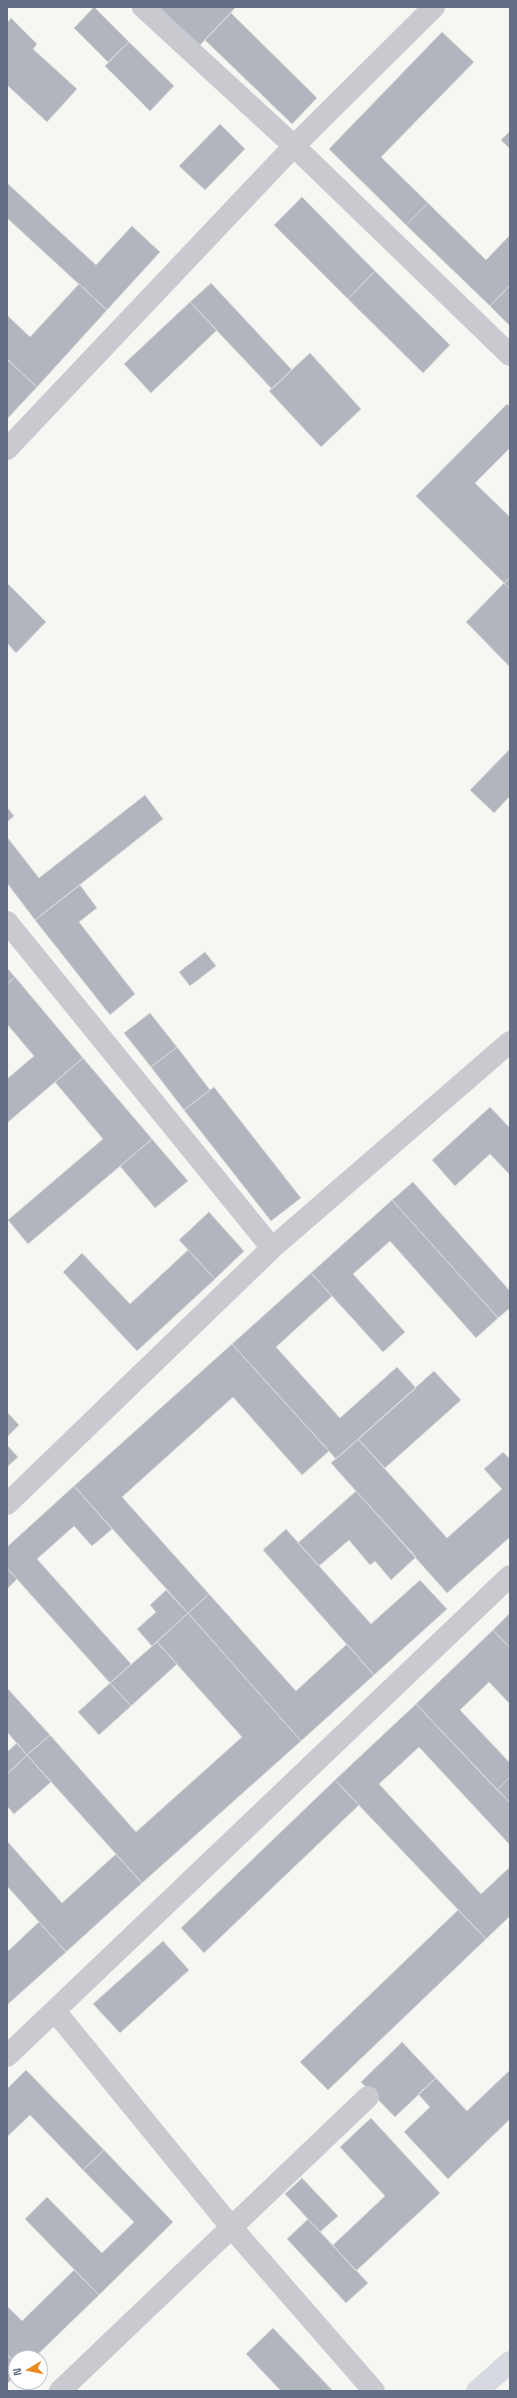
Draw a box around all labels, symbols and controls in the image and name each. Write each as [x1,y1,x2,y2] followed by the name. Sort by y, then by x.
[8,2350,48,2390] north arrow
[10,2367,25,2377] text: N

